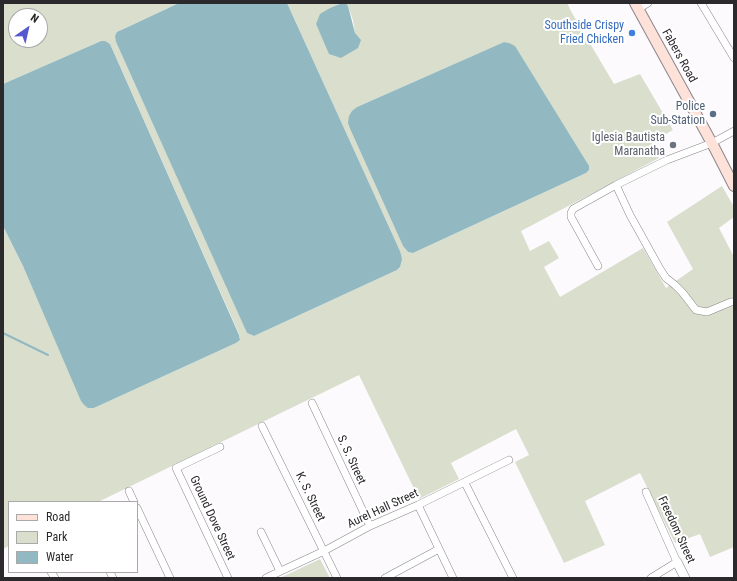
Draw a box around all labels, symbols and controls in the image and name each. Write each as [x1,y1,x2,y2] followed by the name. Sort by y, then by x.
[8,8,48,48] north arrow
[28,11,41,26] text: N
[545,19,624,47] place label: Southside Crispy Fried Chicken
[658,27,700,85] street label: Fabers Road
[627,28,637,38] marker: Southside Crispy Fried Chicken
[650,100,705,128] place label: Police Sub-Station
[708,109,718,119] marker: Police Sub-Station
[592,131,665,159] place label: Iglesia Bautista Maranatha
[668,140,678,150] marker: Iglesia Bautista Maranatha
[333,433,369,487] street label: S. S. Street
[292,470,328,524] street label: K. S. Street
[186,474,238,562] street label: Ground Dove Street
[345,486,421,532] street label: Aurel Hall Street
[654,494,698,566] street label: Freedom Street
[8,501,138,573] legend
[46,510,70,524] text: Road
[46,530,67,544] text: Park
[46,550,74,564] text: Water

